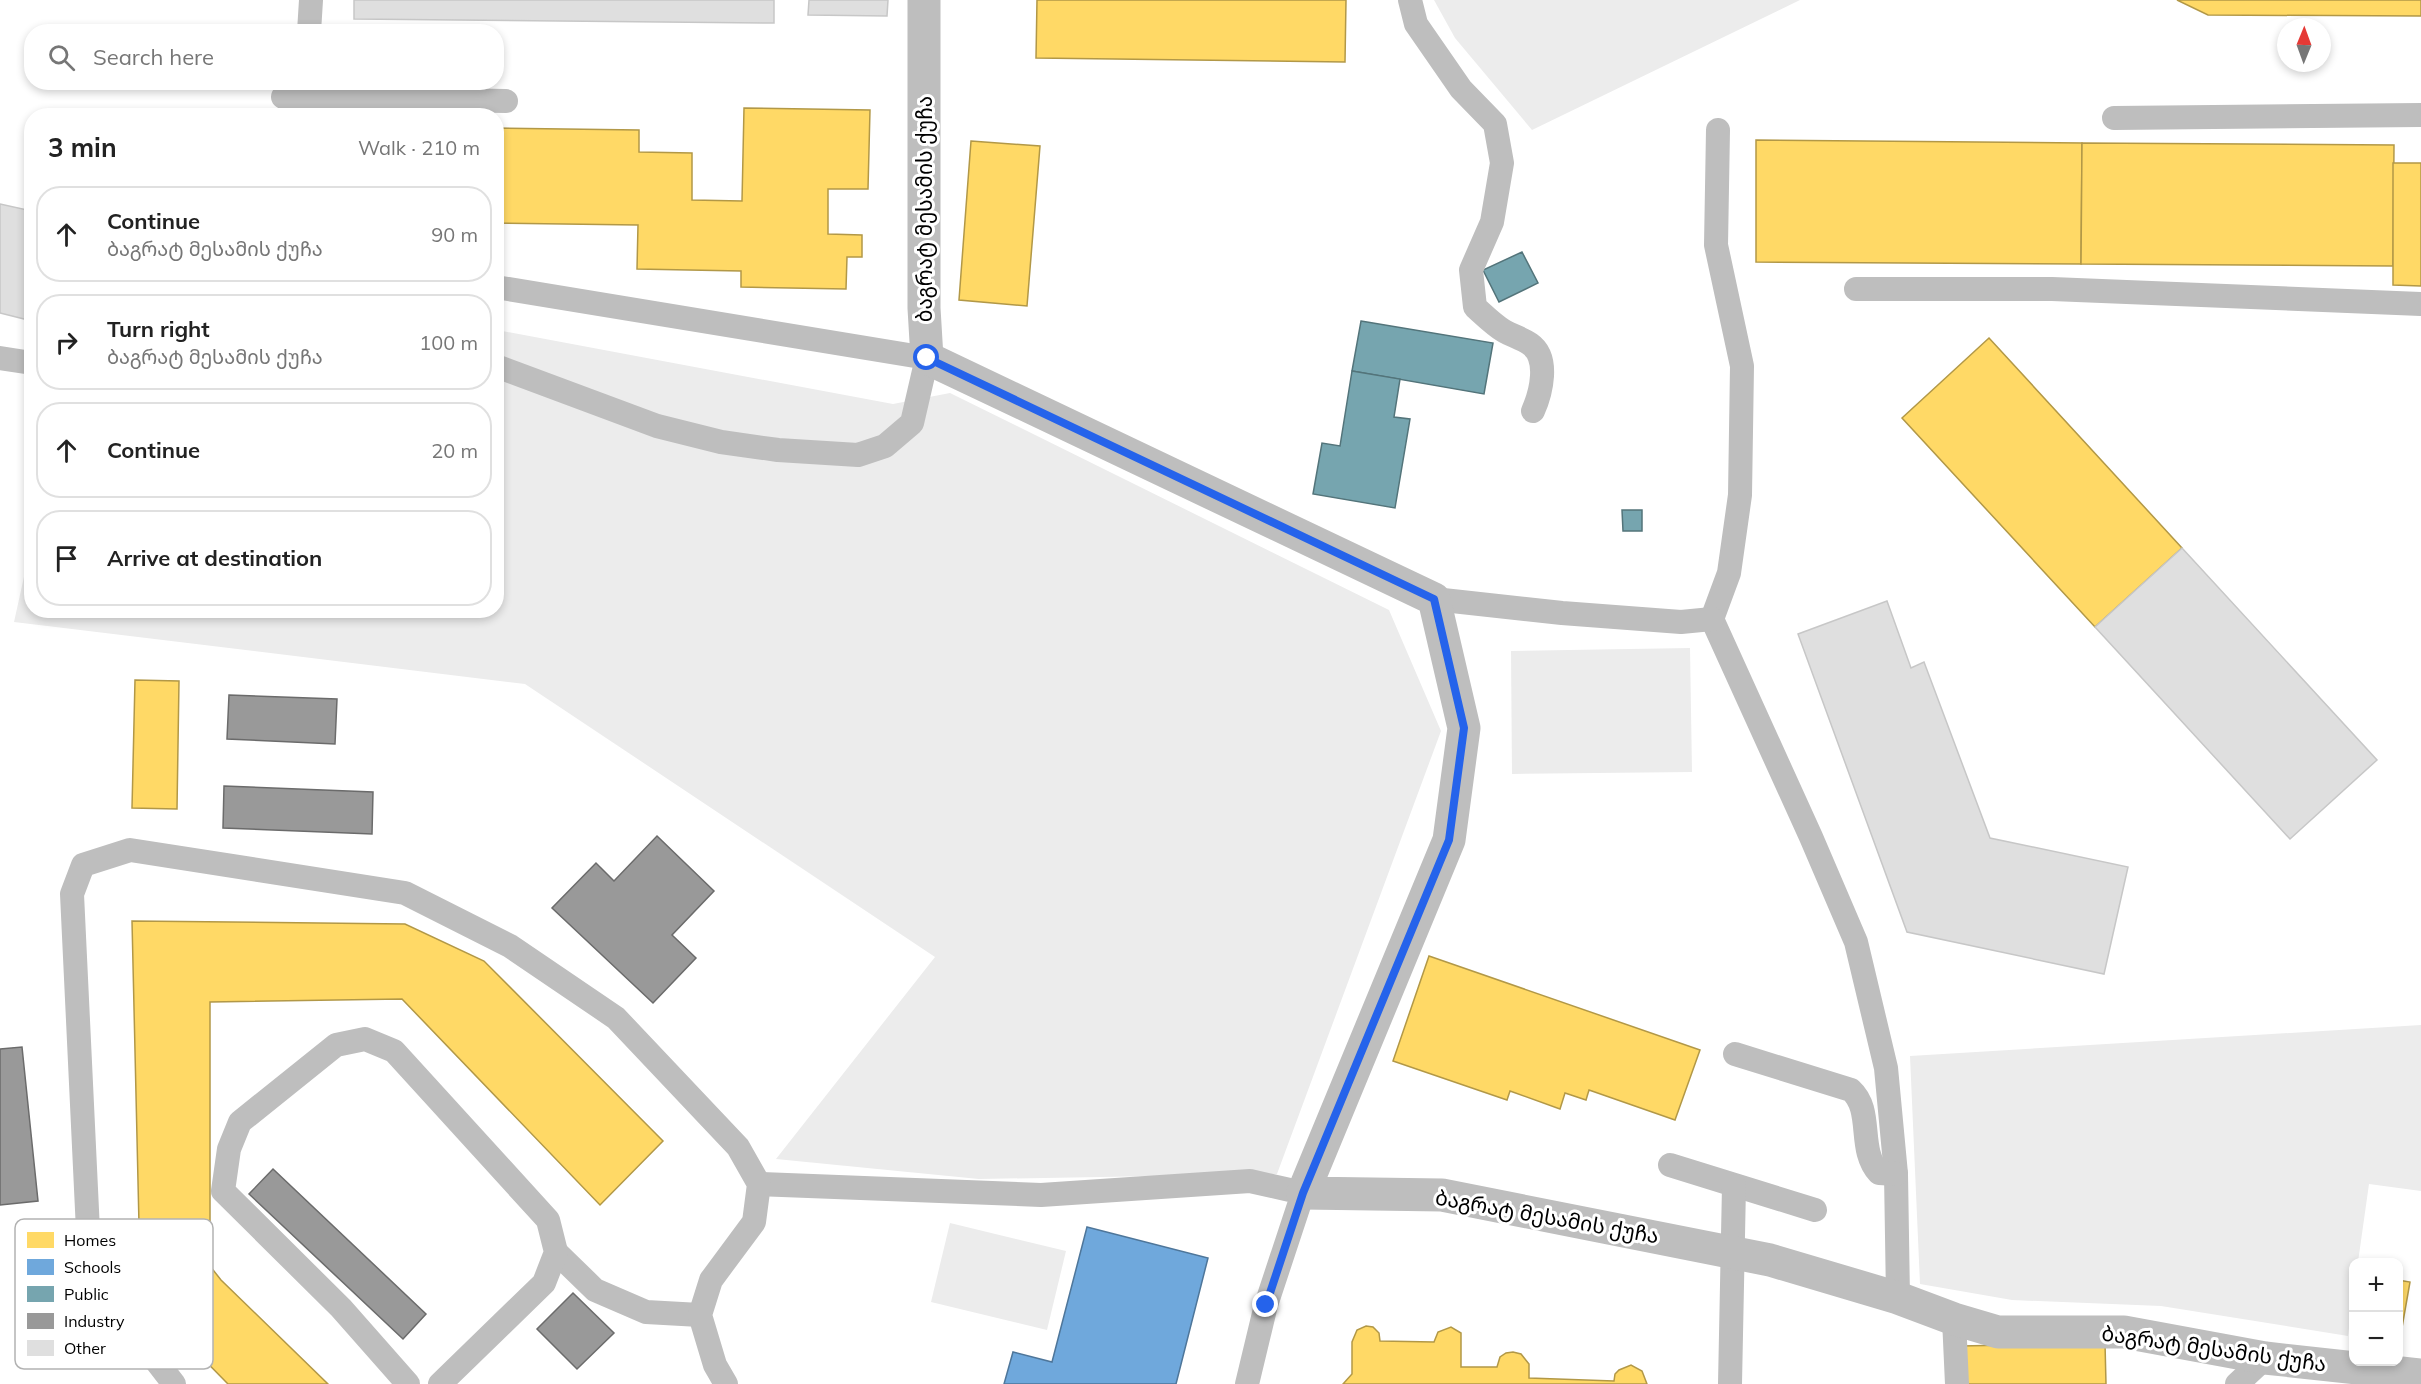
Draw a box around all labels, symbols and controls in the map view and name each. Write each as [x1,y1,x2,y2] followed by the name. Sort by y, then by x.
[2277,18,2331,72] north arrow
[24,24,504,90] search box
[45,41,78,74] icon: search
[93,43,214,71] text: Search here
[911,96,937,322] street label: ბაგრატ მესამის ქუჩა
[48,131,117,164] text: 3 min
[358,135,480,160] text: Walk · 210 m
[107,207,200,235] text: Continue
[50,218,83,251] icon: ahead
[431,222,478,247] text: 90 m
[107,236,323,261] text: ბაგრატ მესამის ქუჩა
[107,315,210,343] text: Turn right
[50,326,83,359] icon: right
[419,330,478,355] text: 100 m
[107,344,323,369] text: ბაგრატ მესამის ქუჩა
[913,344,939,370] route start
[50,434,83,467] icon: ahead
[107,436,200,464] text: Continue
[431,438,478,463] text: 20 m
[50,542,83,575] icon: arrive
[107,544,322,572] text: Arrive at destination
[1433,1184,1661,1248] street label: ბაგრატ მესამის ქუჩა
[15,1219,213,1369] legend
[64,1230,116,1250] text: Homes
[64,1257,121,1277] text: Schools
[2349,1258,2403,1366] map controls
[2349,1258,2403,1312] button: +
[64,1284,109,1304] text: Public
[1252,1291,1278,1317] route end
[64,1311,125,1331] text: Industry
[2349,1312,2403,1366] button: −
[2100,1319,2328,1377] street label: ბაგრატ მესამის ქუჩა
[64,1338,106,1358] text: Other

